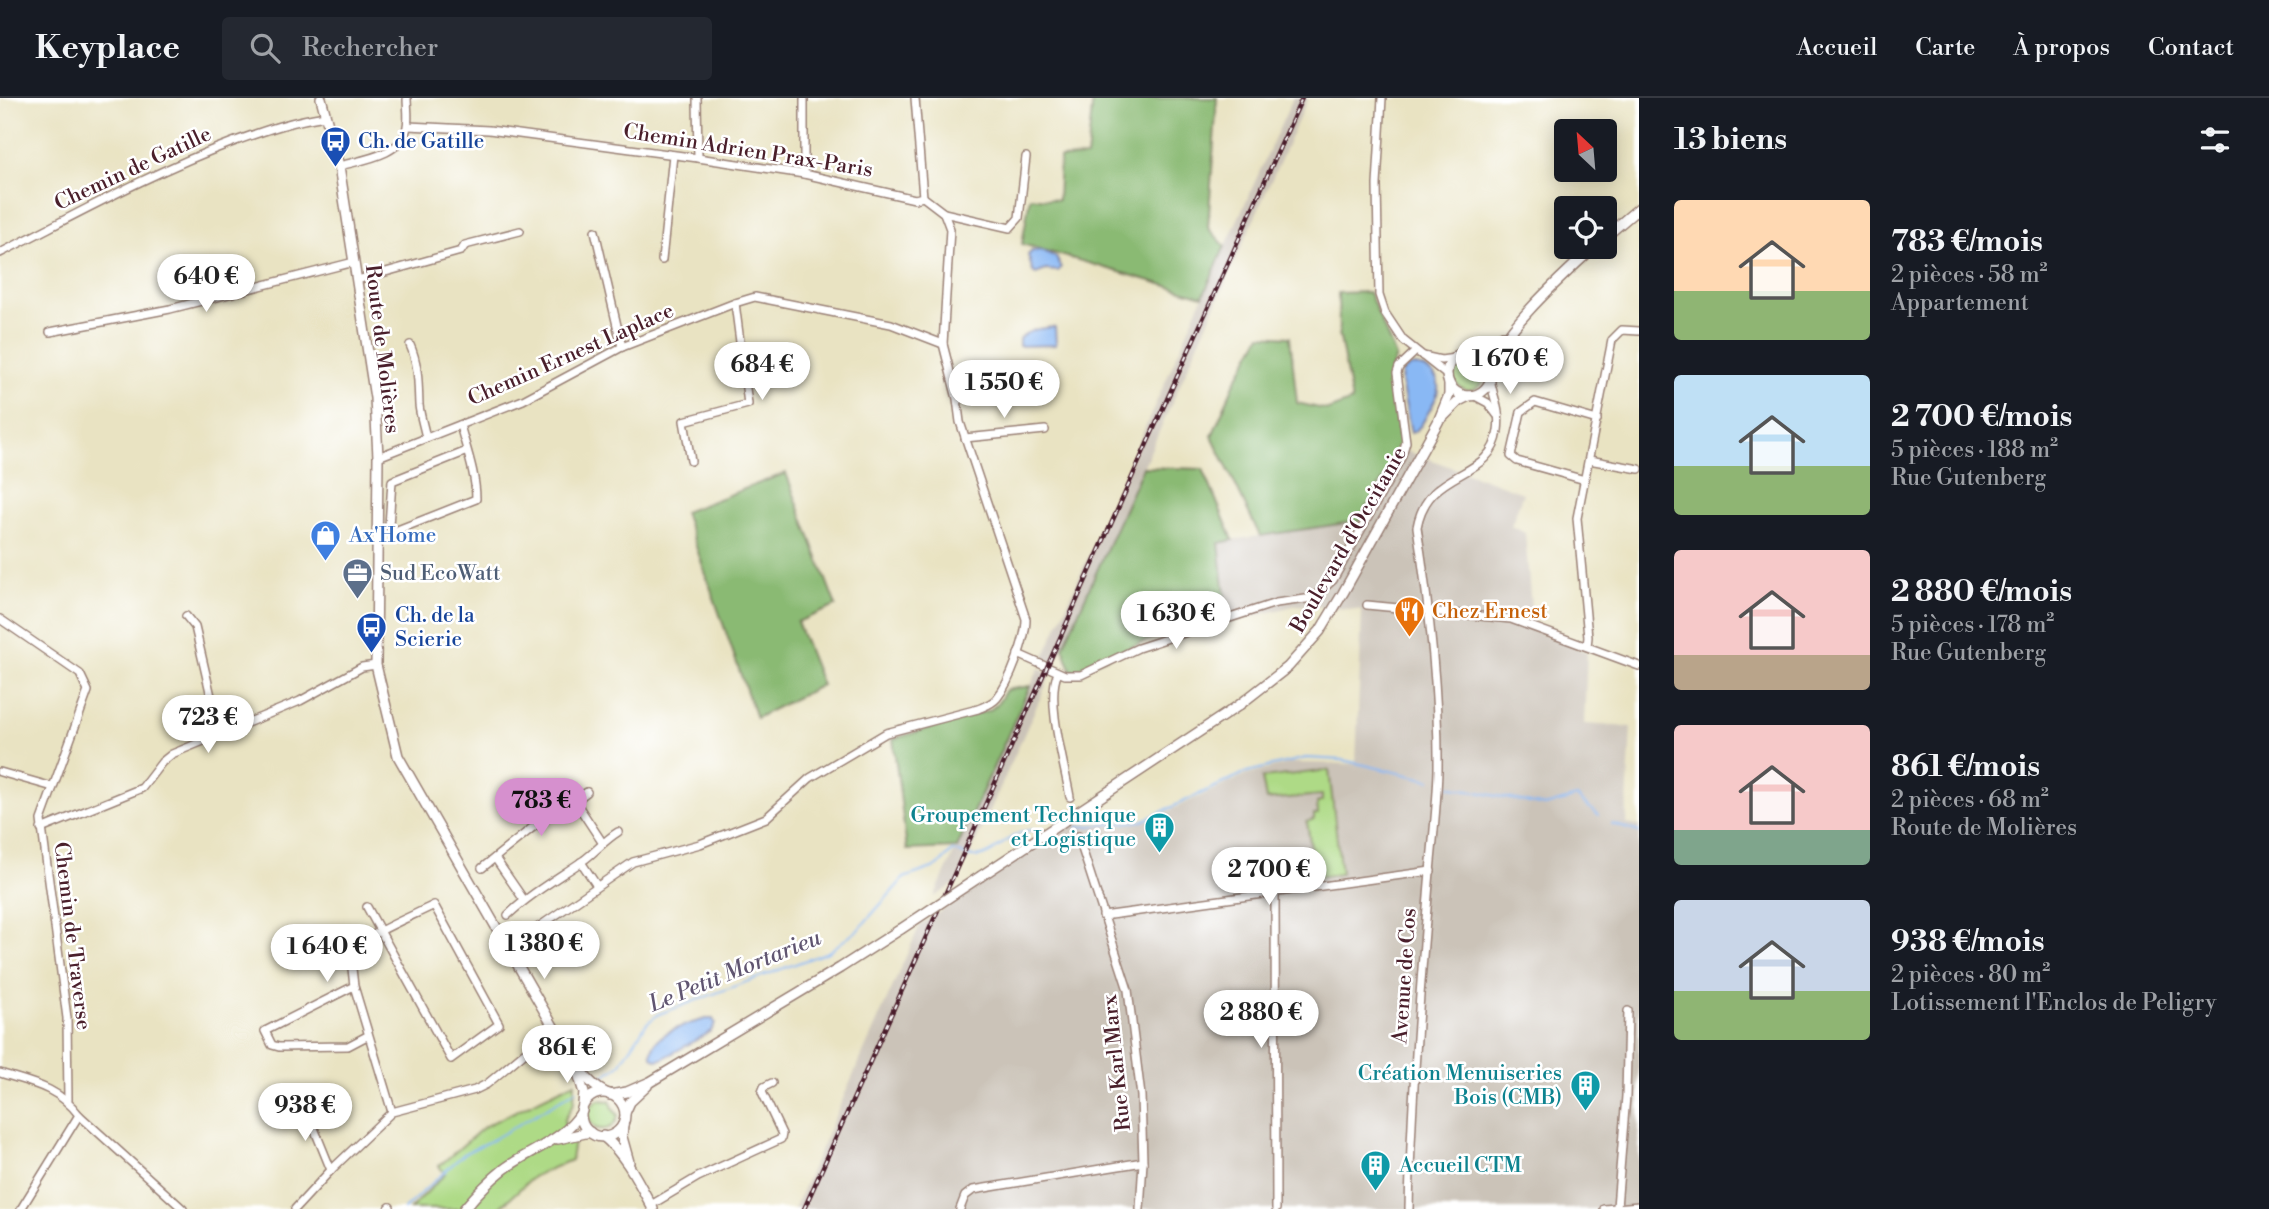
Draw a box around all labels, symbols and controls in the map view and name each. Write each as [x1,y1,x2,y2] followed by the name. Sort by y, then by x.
[222,17,712,80] search box
[35,28,180,69] text: Keyplace
[246,29,284,67] icon: search
[302,32,438,64] text: Rechercher
[1796,33,1877,63] text: Accueil
[1915,33,1975,63] text: Carte
[2013,33,2110,63] text: À propos
[2148,33,2234,63] text: Contact
[622,118,874,184] street label: Chemin Adrien Prax-Paris
[1554,119,1617,182] north arrow
[1554,119,1617,259] map controls
[50,121,216,217] street label: Chemin de Gatille
[1674,121,1787,159] text: 13 biens
[2196,121,2234,159] icon: filters
[318,125,352,169] bus stop icon: Ch. de Gatille
[358,129,484,155] place label: Ch. de Gatille
[1554,196,1617,259] button: locate
[1891,223,2043,261] text: 783 €/mois
[1730,228,1814,312] icon: home
[157,254,255,314] pin: 640 €
[1891,261,2048,289] text: 2 pièces · 58 m²
[173,263,239,291] text: 640 €
[359,263,405,435] street label: Route de Molières
[1891,289,2029,317] text: Appartement
[464,298,678,412] street label: Chemin Ernest Laplace
[1445,336,1575,396] pin: 1 670 €
[713,342,811,402] pin: 684 €
[1472,345,1548,373] text: 1 670 €
[730,351,794,379] text: 684 €
[939,360,1069,420] pin: 1 550 €
[965,369,1043,397] text: 1 550 €
[1891,398,2072,436] text: 2 700 €/mois
[1730,403,1814,487] icon: home
[1891,436,2058,464] text: 5 pièces · 188 m²
[1285,442,1413,639] street label: Boulevard d'Occitanie
[1891,464,2046,492] text: Rue Gutenberg
[309,519,343,563] shop icon: Ax'Home
[348,523,436,549] place label: Ax'Home
[340,557,374,601] office icon: Sud EcoWatt
[380,561,501,587] place label: Sud EcoWatt
[1891,573,2072,611] text: 2 880 €/mois
[1730,578,1814,662] icon: home
[1111,592,1241,651] pin: 1 630 €
[1392,595,1426,639] restaurant icon: Chez Ernest
[1432,599,1548,625] place label: Chez Ernest
[1137,600,1215,628] text: 1 630 €
[395,603,475,653] place label: Ch. de la Scierie
[355,611,389,655] bus stop icon: Ch. de la Scierie
[1891,611,2054,639] text: 5 pièces · 178 m²
[1891,639,2046,667] text: Rue Gutenberg
[159,696,257,755] pin: 723 €
[178,704,238,732] text: 723 €
[1891,748,2040,786] text: 861 €/mois
[1730,753,1814,837] icon: home
[492,778,590,838] pin: 783 €
[1891,786,2049,814] text: 2 pièces · 68 m²
[511,787,571,815] text: 783 €
[910,803,1136,853] place label: Groupement Technique et Logistique
[1142,811,1176,855] building icon: Groupement Technique et Logistique
[1891,814,2077,842] text: Route de Molières
[48,840,96,1032] street label: Chemin de Traverse
[1204,848,1334,907] pin: 2 700 €
[1228,856,1310,884] text: 2 700 €
[1387,907,1423,1046] street label: Avenue de Cos
[479,922,609,981] pin: 1 380 €
[1891,923,2045,961] text: 938 €/mois
[262,924,392,984] pin: 1 640 €
[644,924,825,1019] water label: Le Petit Mortarieu
[1730,928,1814,1012] icon: home
[505,930,583,958] text: 1 380 €
[287,933,367,961] text: 1 640 €
[1891,961,2050,989] text: 2 pièces · 80 m²
[1891,989,2216,1017] text: Lotissement l'Enclos de Peligry
[1196,990,1326,1050] pin: 2 880 €
[1097,993,1137,1133] street label: Rue Karl Marx
[1220,999,1302,1027] text: 2 880 €
[518,1026,616,1085] pin: 861 €
[538,1034,596,1062] text: 861 €
[1358,1061,1562,1111] place label: Création Menuiseries Bois (CMB)
[1568,1069,1602,1113] building icon: Création Menuiseries Bois (CMB)
[256,1084,354,1143] pin: 938 €
[274,1092,336,1120] text: 938 €
[1359,1149,1393,1193] building icon: Accueil CTM
[1398,1153,1522,1179] place label: Accueil CTM

